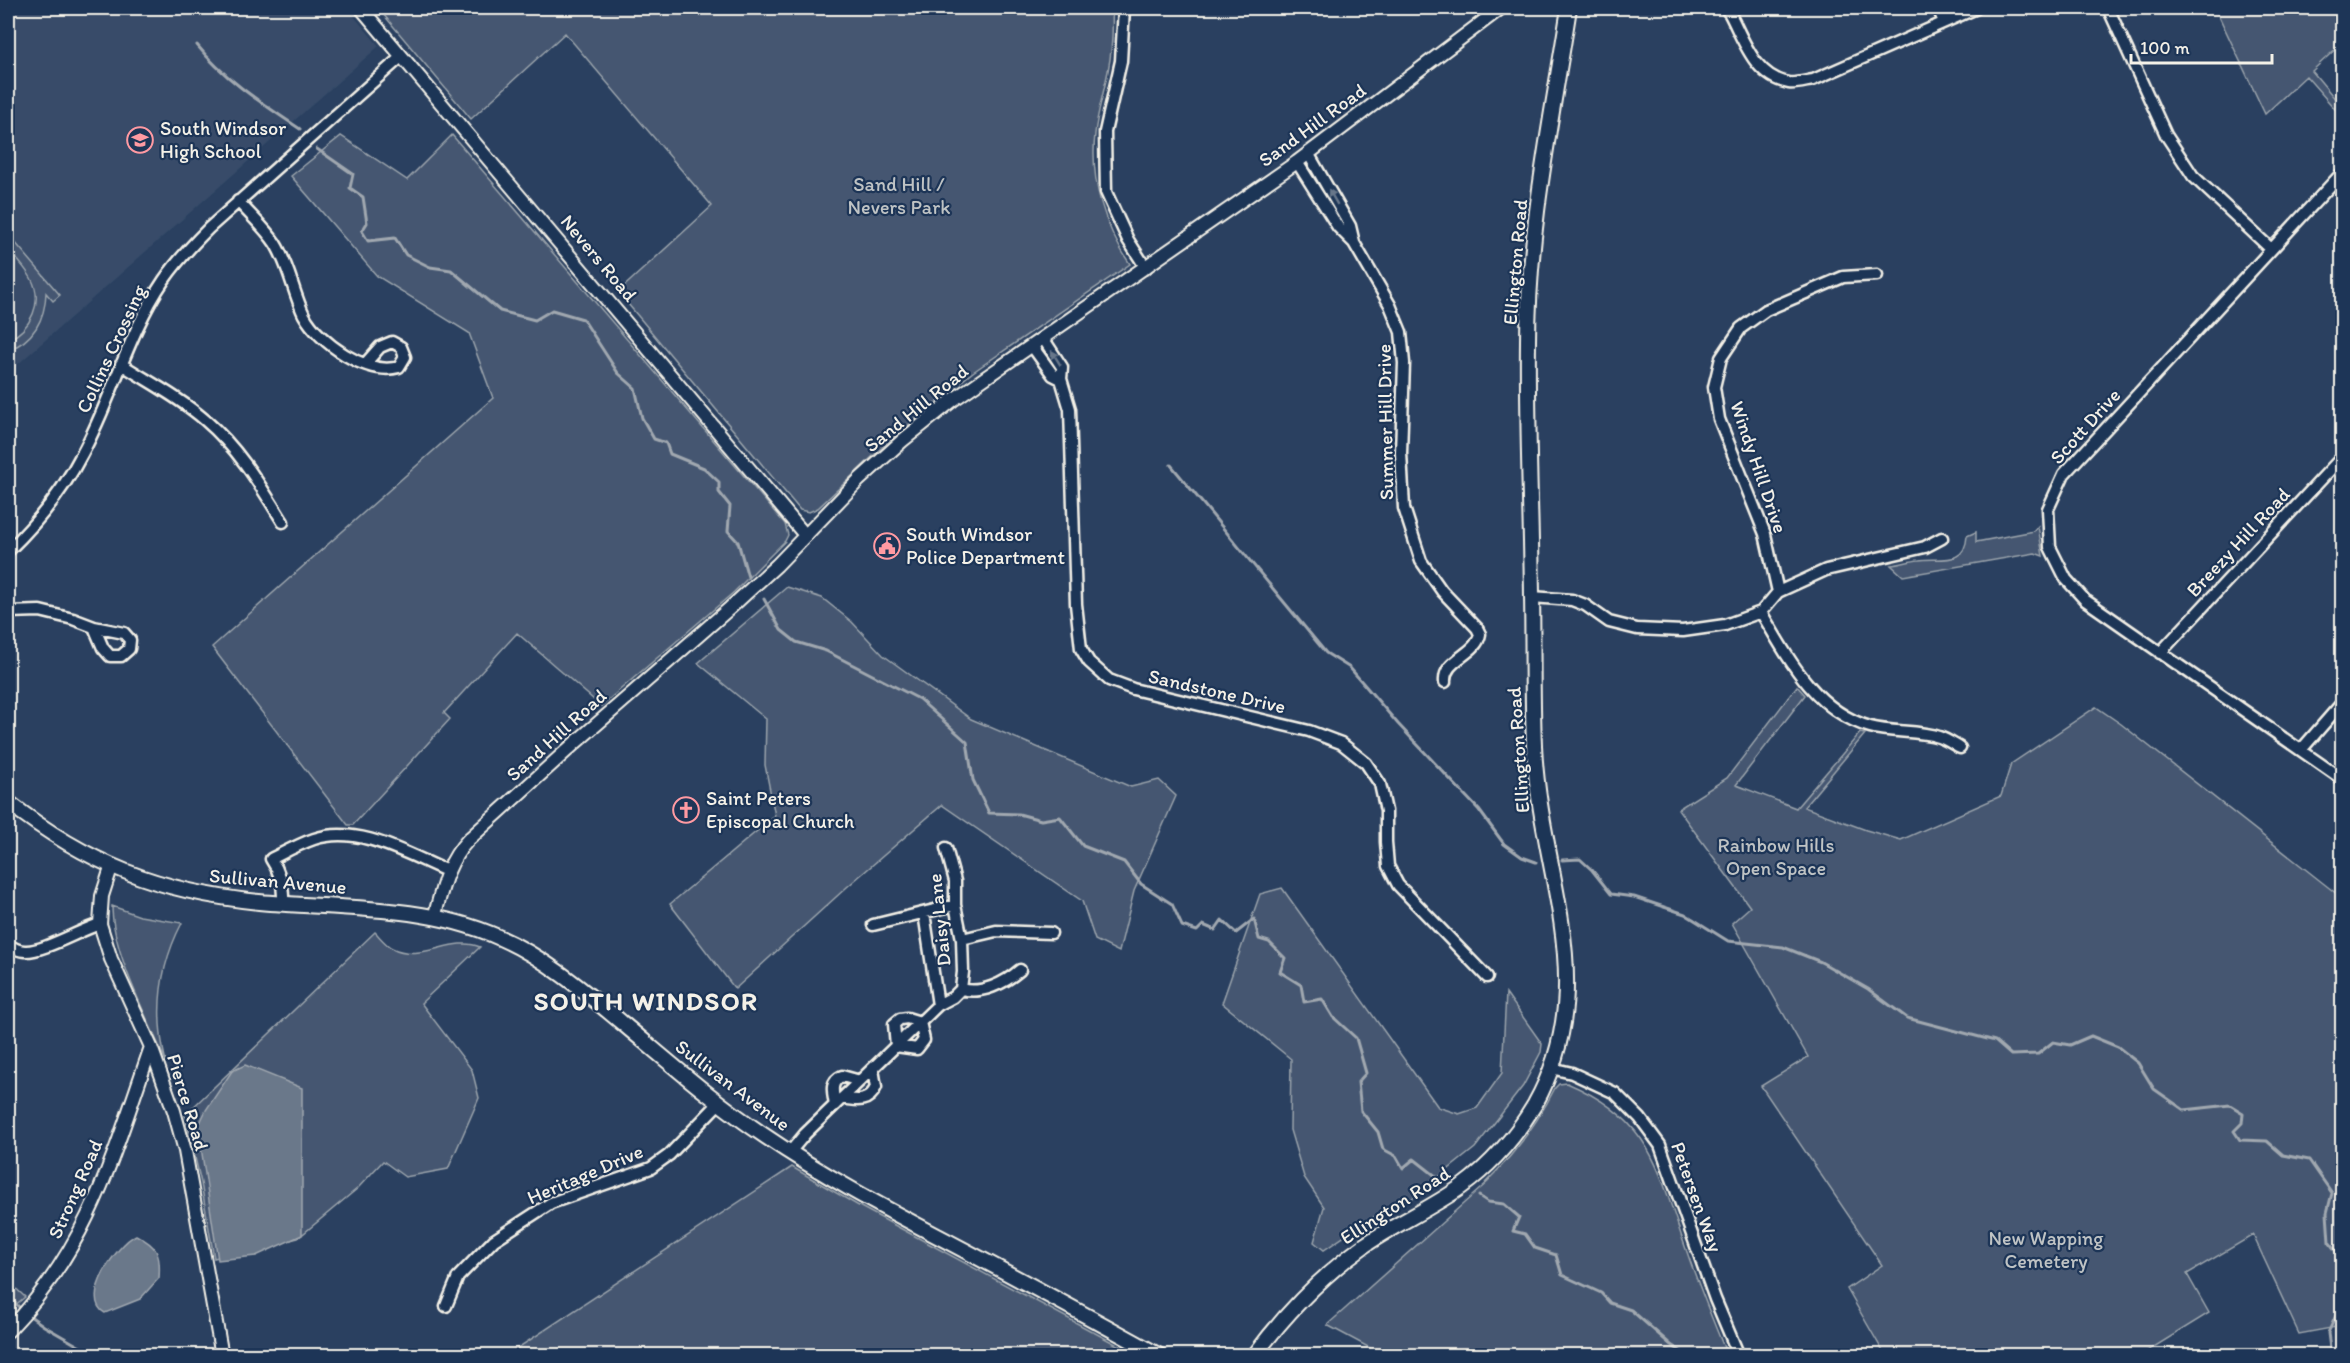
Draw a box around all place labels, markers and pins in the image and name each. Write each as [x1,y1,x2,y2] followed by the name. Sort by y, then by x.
[160,116,286,163] place label: South Windsor High School
[125,125,155,155] school or university icon: South Windsor High School
[906,522,1065,569] place label: South Windsor Police Department
[872,531,902,561] public building icon: South Windsor Police Department
[706,786,855,833] place label: Saint Peters Episcopal Church
[671,795,701,825] church icon: Saint Peters Episcopal Church

